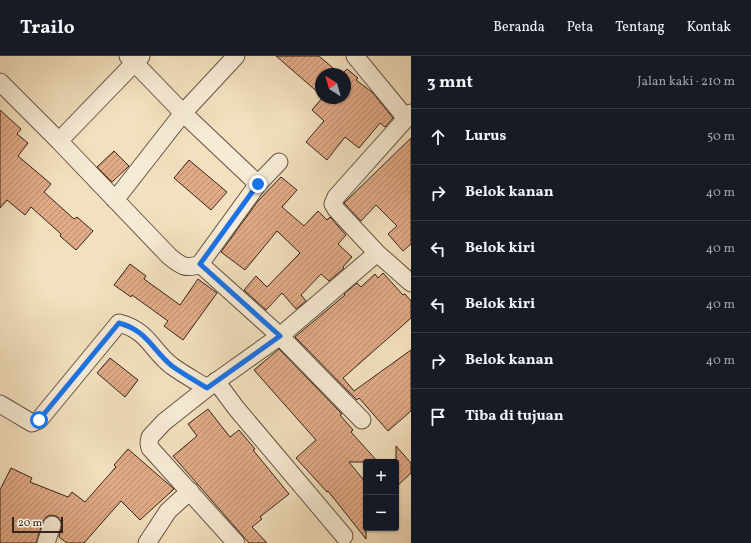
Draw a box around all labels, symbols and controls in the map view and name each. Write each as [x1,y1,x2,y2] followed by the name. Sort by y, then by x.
[20,15,75,41] text: Trailo
[493,18,545,37] text: Beranda
[567,18,593,37] text: Peta
[615,18,665,37] text: Tentang
[687,18,731,37] text: Kontak
[315,68,351,104] north arrow
[427,71,473,94] text: 3 mnt
[637,73,735,91] text: Jalan kaki · 210 m
[427,126,449,148] icon: ahead
[465,126,506,147] text: Lurus
[707,128,735,146] text: 50 m
[249,175,267,193] route end
[427,182,449,204] icon: right
[465,182,554,203] text: Belok kanan
[706,184,735,202] text: 40 m
[427,238,449,260] icon: left
[465,238,535,259] text: Belok kiri
[706,240,735,258] text: 40 m
[427,294,449,316] icon: left
[465,294,535,315] text: Belok kiri
[706,296,735,314] text: 40 m
[427,350,449,372] icon: right
[465,350,554,371] text: Belok kanan
[706,352,735,370] text: 40 m
[427,406,449,428] icon: arrive
[465,406,564,427] text: Tiba di tujuan
[30,411,48,429] route start
[363,459,399,531] map controls
[363,459,399,495] button: +
[363,495,399,531] button: −
[12,515,63,534] scale bar
[18,516,42,531] text: 20 m

